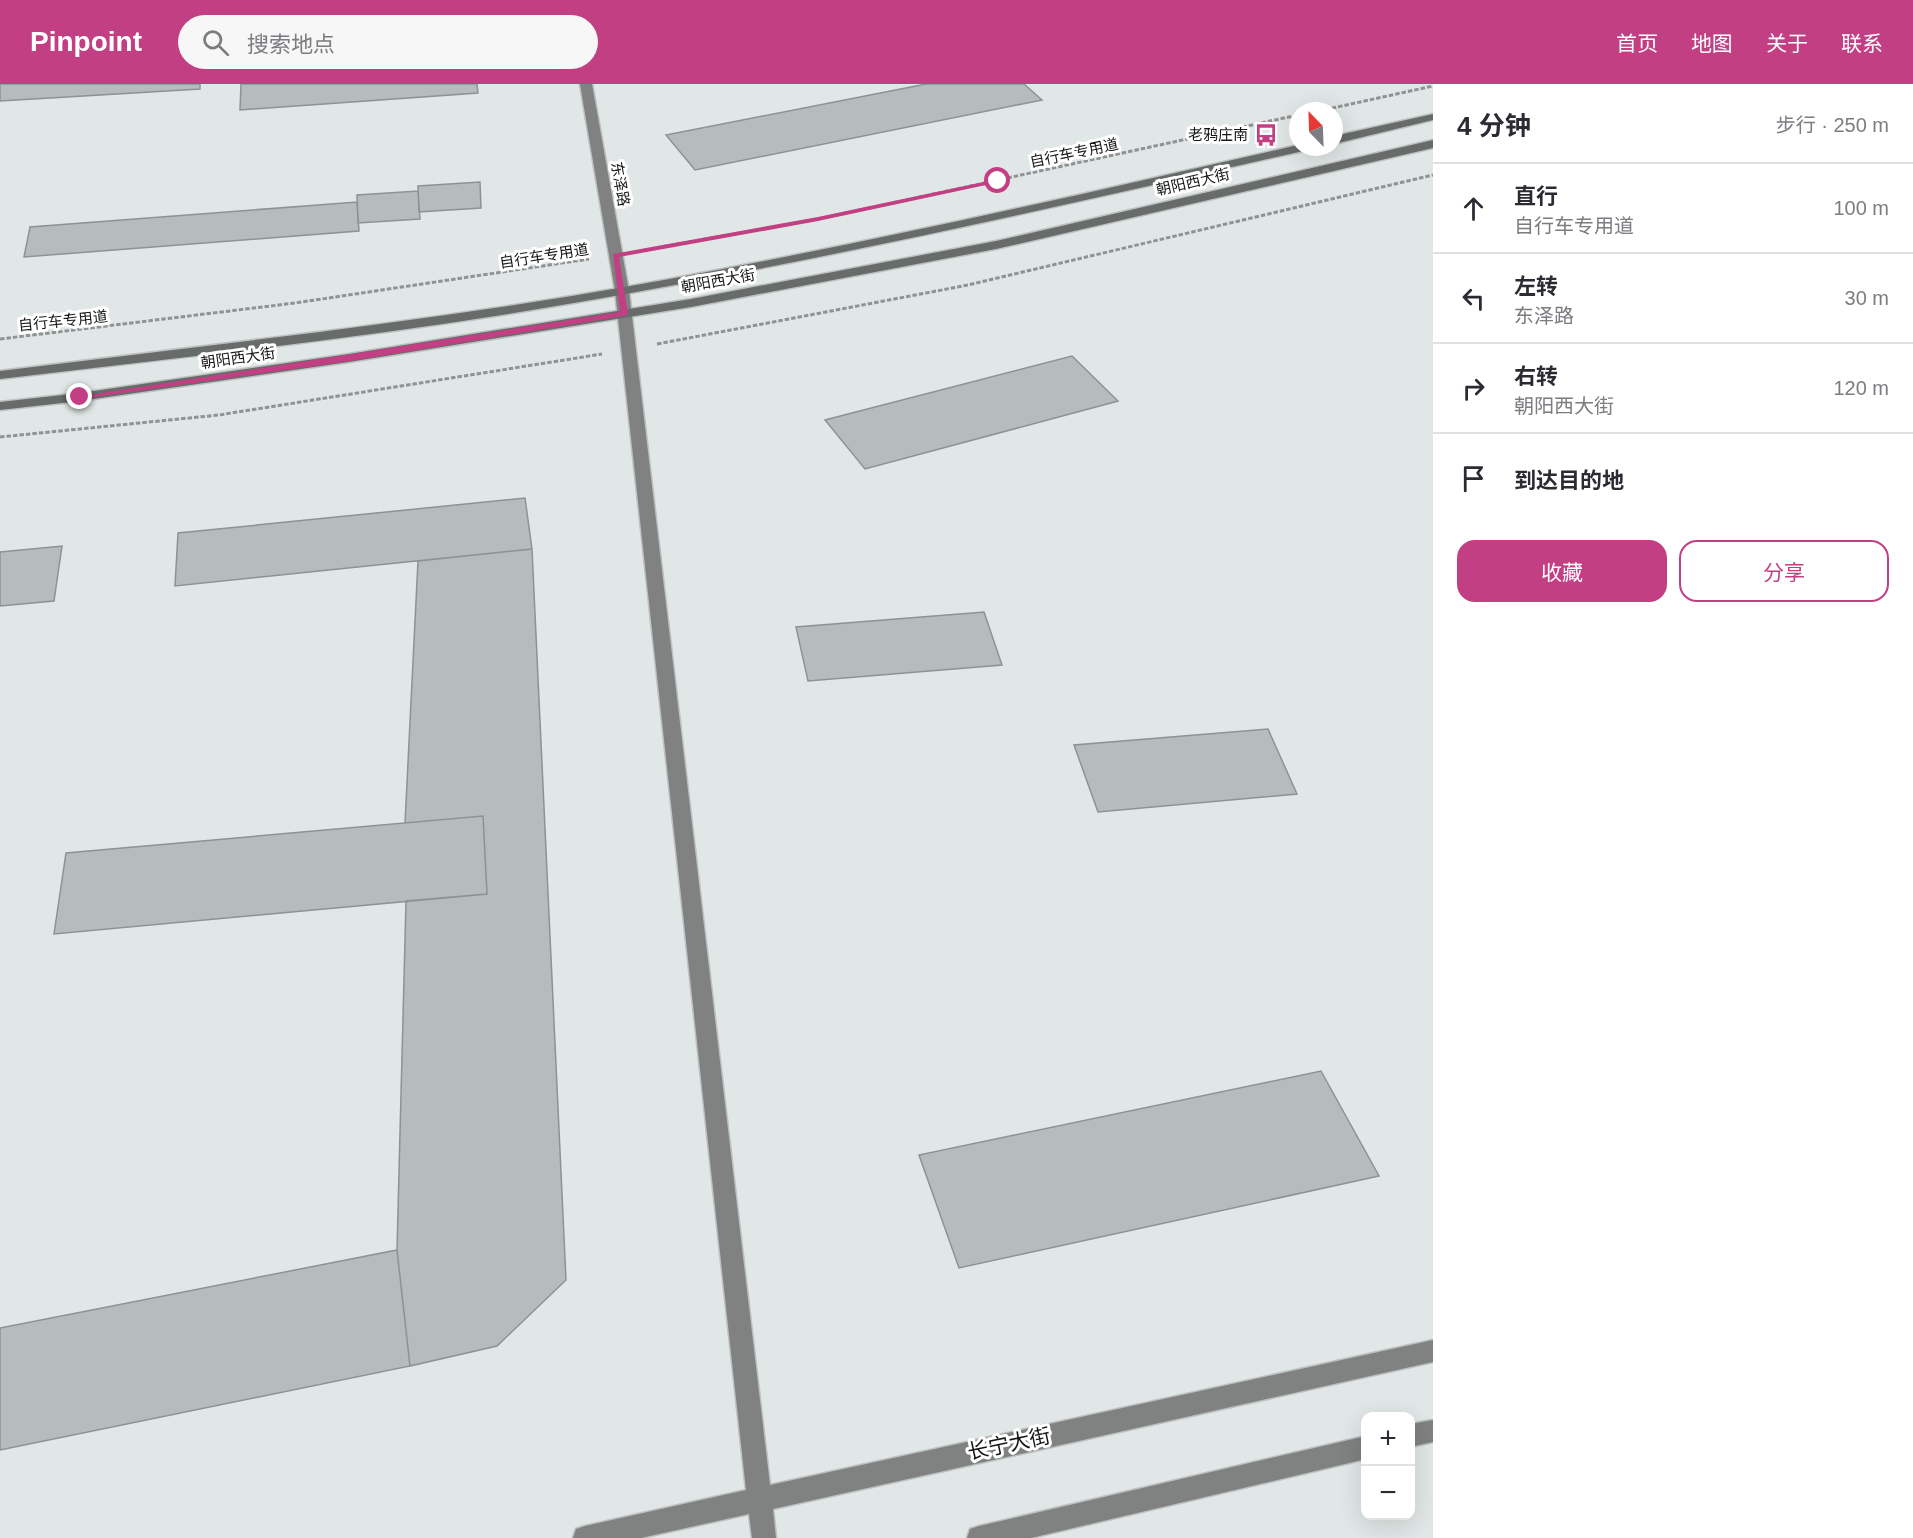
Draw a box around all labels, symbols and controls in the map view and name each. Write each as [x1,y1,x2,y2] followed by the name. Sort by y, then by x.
[178,15,598,69] search box
[30,26,142,57] text: Pinpoint
[199,26,232,59] icon: search
[247,32,335,57] text: 搜索地点
[1616,32,1658,55] text: 首页
[1691,32,1733,55] text: 地图
[1766,32,1808,55] text: 关于
[1841,32,1883,55] text: 联系
[1289,102,1343,156] north arrow
[1457,111,1531,141] text: 4 分钟
[1776,114,1889,136] text: 步行 · 250 m
[1253,122,1279,148] bus stop icon: 老鸦庄南
[1188,126,1248,143] place label: 老鸦庄南
[1028,135,1120,170] street label: 自行车专用道
[608,160,633,208] street label: 东泽路
[1154,165,1231,198] street label: 朝阳西大街
[984,167,1010,193] route start
[1514,184,1558,209] text: 直行
[1457,192,1490,225] icon: ahead
[1833,197,1889,219] text: 100 m
[1514,215,1634,237] text: 自行车专用道
[498,240,590,271] street label: 自行车专用道
[679,266,756,295] street label: 朝阳西大街
[1514,274,1558,299] text: 左转
[1457,282,1490,315] icon: left
[1845,287,1889,309] text: 30 m
[1514,305,1574,327] text: 东泽路
[17,307,109,334] street label: 自行车专用道
[200,344,276,371] street label: 朝阳西大街
[1514,364,1558,389] text: 右转
[1457,372,1490,405] icon: right
[1833,377,1889,399] text: 120 m
[66,383,92,409] route end
[1514,395,1614,417] text: 朝阳西大街
[1457,462,1490,495] icon: arrive
[1514,468,1624,493] text: 到达目的地
[1457,540,1667,602] button: 收藏
[1679,540,1889,602] button: 分享
[1361,1412,1415,1520] map controls
[1361,1412,1415,1466] button: +
[965,1424,1052,1463] street label: 长宁大街
[1361,1466,1415,1520] button: −

